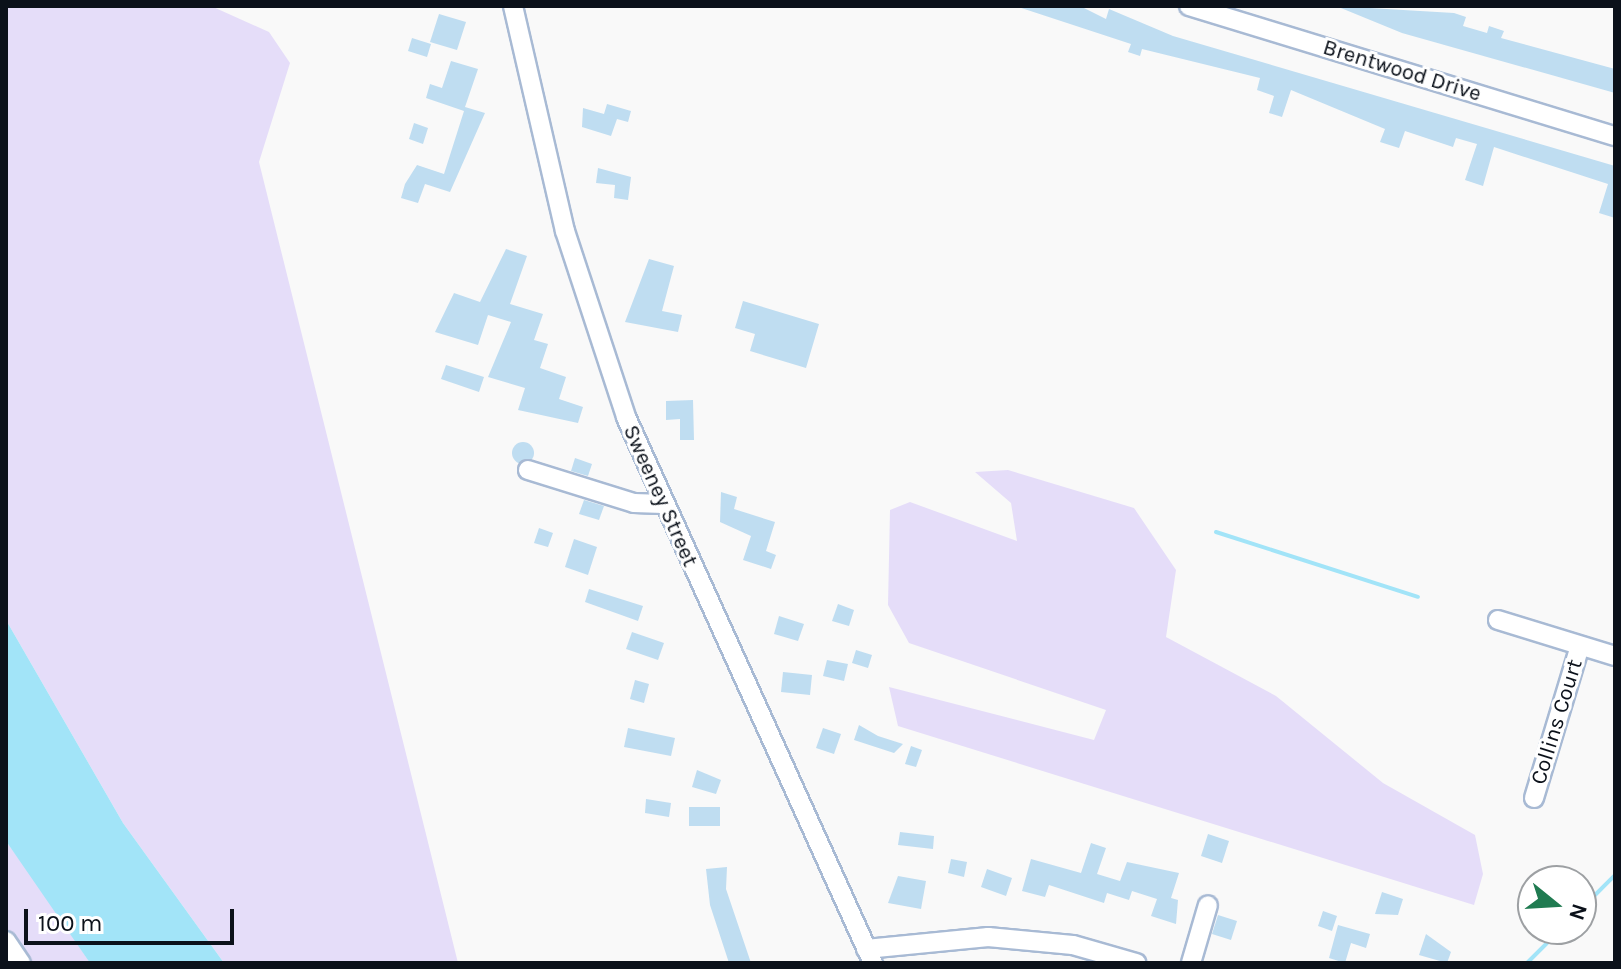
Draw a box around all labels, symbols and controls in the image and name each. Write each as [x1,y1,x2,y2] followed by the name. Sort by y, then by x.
[1320,34,1484,108] street label: Brentwood Drive
[617,421,703,571] street label: Sweeney Street
[1525,656,1589,788] street label: Collins Court
[1517,865,1597,945] north arrow
[28,893,238,943] scale bar
[1563,900,1593,923] text: N
[38,909,103,937] text: 100 m

